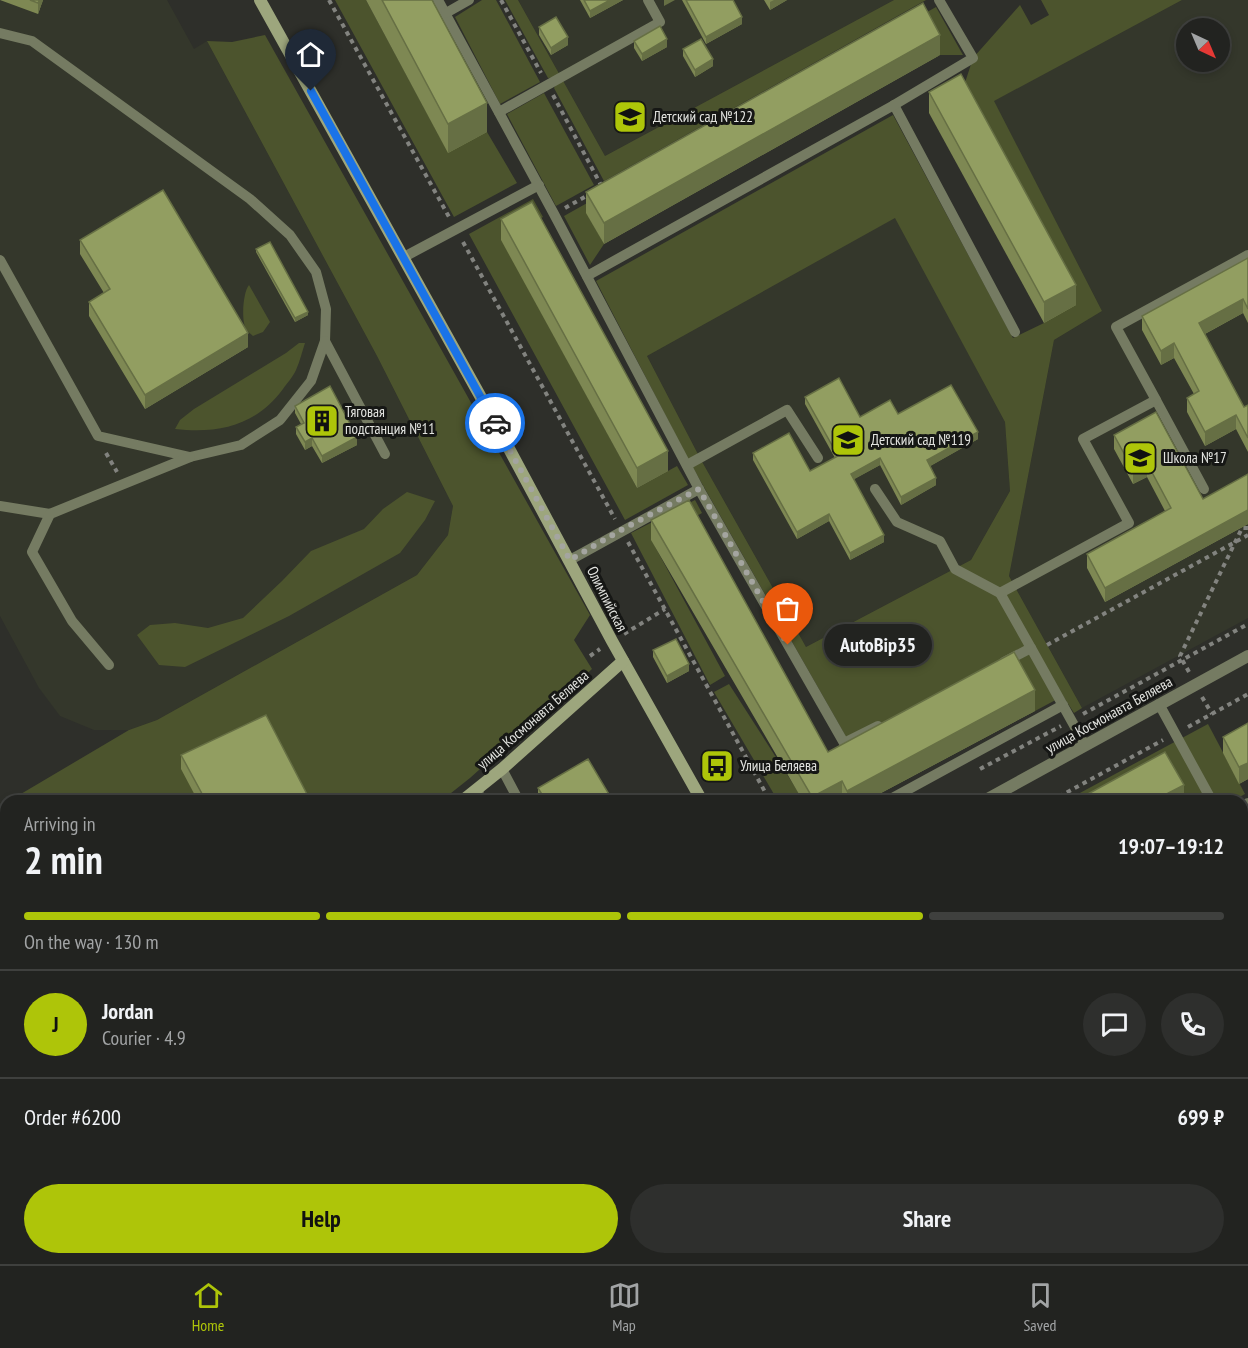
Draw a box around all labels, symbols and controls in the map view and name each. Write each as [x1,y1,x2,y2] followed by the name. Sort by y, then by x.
[1176,18,1230,72] north arrow
[1176,18,1230,72] map controls
[285,29,336,91] pin
[294,38,327,71] icon: home
[612,99,648,135] school or university icon: Детский сад №122
[653,107,753,126] place label: Детский сад №122
[465,393,525,453] courier
[345,402,435,438] place label: Тяговая подстанция №11
[304,403,340,439] building icon: Тяговая подстанция №11
[479,407,512,440] icon: car
[830,422,866,458] school or university icon: Детский сад №119
[871,430,971,449] place label: Детский сад №119
[1122,440,1158,476] school or university icon: Школа №17
[1163,448,1227,467] place label: Школа №17
[583,563,632,635] street label: Олимпийская
[762,583,813,645] pin
[771,592,804,625] icon: bag
[824,624,932,666] callout: AutoBip35
[840,632,916,658] text: AutoBip35
[473,666,593,773] street label: улица Космонавта Беляева
[1042,672,1175,757] street label: улица Космонавта Беляева
[699,748,735,784] bus stop icon: Улица Беляева
[740,756,817,775] place label: Улица Беляева
[24,811,96,837] text: Arriving in
[1118,832,1224,860] text: 19:07–19:12
[24,834,103,885] text: 2 min
[24,929,159,955] text: On the way · 130 m
[1083,993,1146,1056] button: chat
[1161,993,1224,1056] button: phone
[102,997,153,1025] text: Jordan
[52,1010,59,1038] text: J
[102,1025,186,1051] text: Courier · 4.9
[24,1103,121,1131] text: Order #6200
[1177,1103,1224,1131] text: 699 ₽
[24,1184,618,1253] button: Help
[630,1184,1224,1253] button: Share
[192,1279,225,1335] tab: Home
[608,1279,641,1335] tab: Map
[1024,1279,1057,1335] tab: Saved

